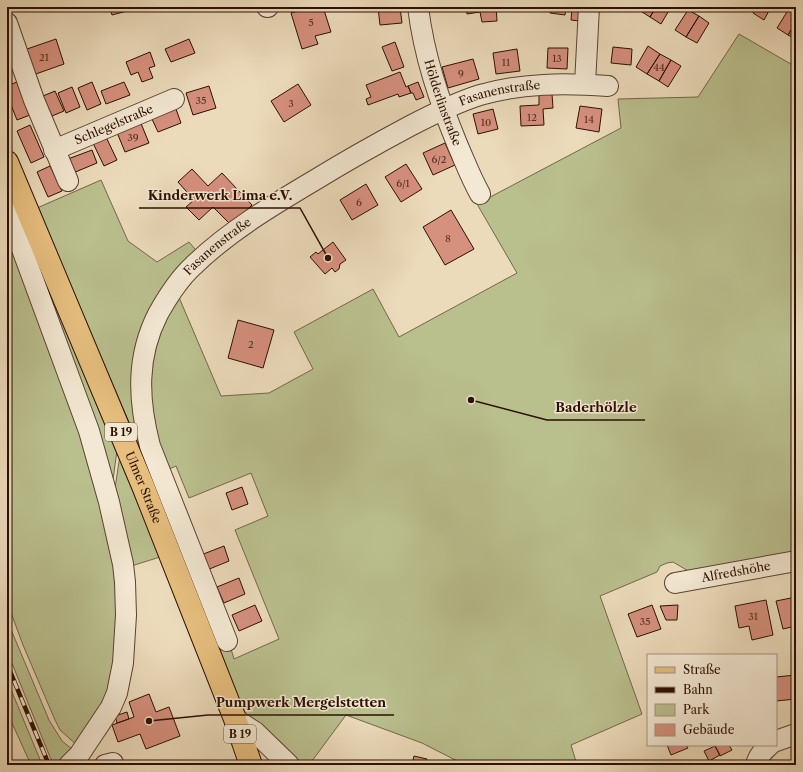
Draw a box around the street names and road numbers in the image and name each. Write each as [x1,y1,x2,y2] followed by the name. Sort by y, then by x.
[421,58,465,148] street label: Hölderlinstraße
[457,77,541,109] street label: Fasanenstraße
[72,101,155,147] street label: Schlegelstraße
[180,214,254,278] street label: Fasanenstraße
[105,423,137,441] road number: B 19
[122,449,165,526] street label: Ulmer Straße
[699,558,772,585] street label: Alfredshöhe
[224,725,256,743] road number: B 19

